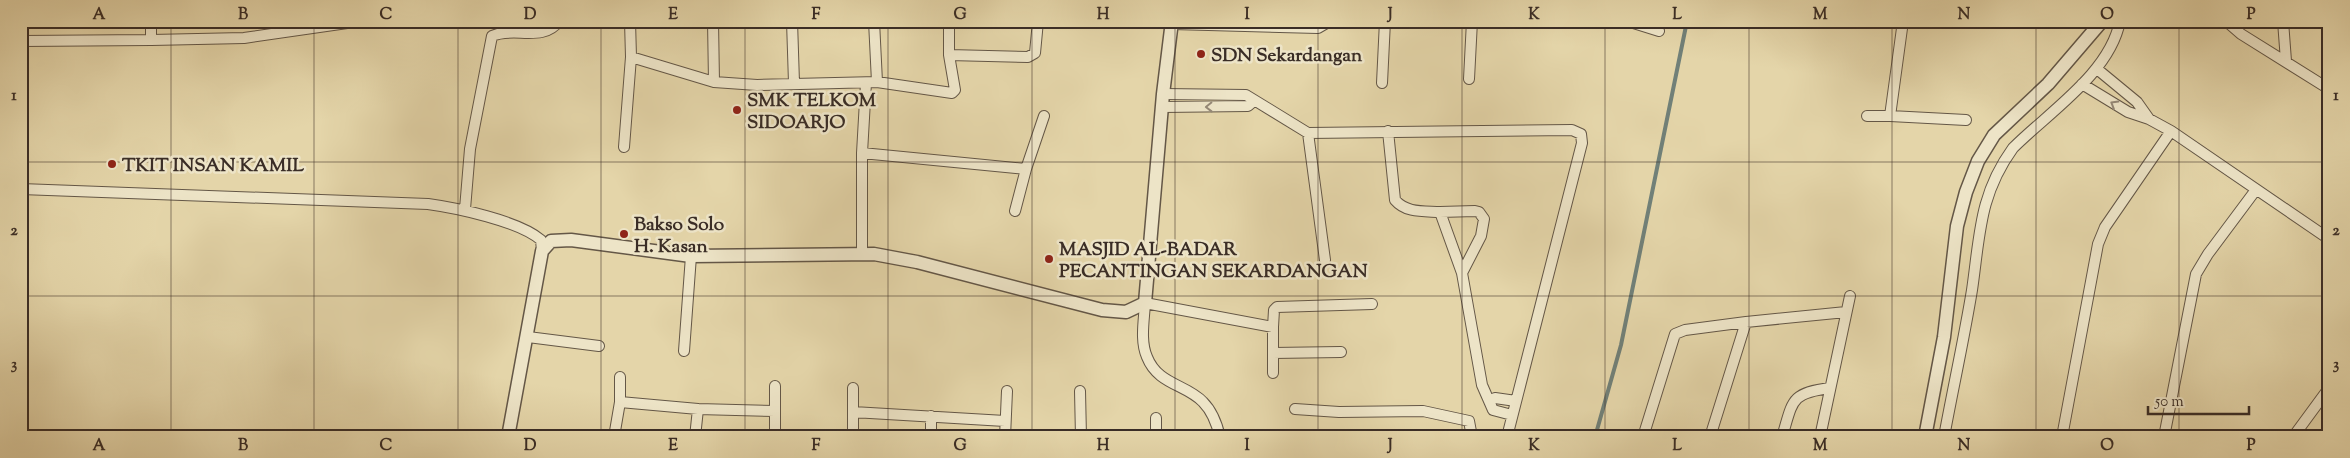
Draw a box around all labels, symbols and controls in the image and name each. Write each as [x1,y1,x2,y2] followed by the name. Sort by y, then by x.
[93,4,106,27] text: A
[238,4,248,27] text: B
[380,4,393,27] text: C
[524,4,537,27] text: D
[668,4,678,27] text: E
[812,4,821,27] text: F
[953,4,967,27] text: G
[1097,4,1110,27] text: H
[1244,4,1250,27] text: I
[1386,4,1393,27] text: J
[1528,4,1540,27] text: K
[1672,4,1682,27] text: L
[1813,4,1828,27] text: M
[1958,4,1971,27] text: N
[2100,4,2114,27] text: O
[2246,4,2256,27] text: P
[1211,43,1363,70] place label: SDN Sekardangan
[1195,48,1207,60] marker: SDN Sekardangan
[11,85,17,108] text: 1
[2333,85,2339,108] text: 1
[747,88,876,137] place label: SMK TELKOM SIDOARJO
[2111,101,2120,111] one-way arrow
[1205,102,1212,112] one-way arrow
[731,104,743,116] marker: SMK TELKOM SIDOARJO
[122,153,304,180] place label: TKIT INSAN KAMIL
[106,158,118,170] marker: TKIT INSAN KAMIL
[634,212,725,261] place label: Bakso Solo H. Kasan
[10,220,18,243] text: 2
[2332,220,2340,243] text: 2
[618,228,630,240] marker: Bakso Solo H. Kasan
[1059,237,1368,286] place label: MASJID AL-BADAR PECANTINGAN SEKARDANGAN
[1043,253,1055,265] marker: MASJID AL-BADAR PECANTINGAN SEKARDANGAN
[11,354,18,377] text: 3
[2333,354,2340,377] text: 3
[2148,383,2249,415] scale bar
[2154,392,2184,413] text: 50 m
[93,435,106,458] text: A
[238,435,248,458] text: B
[380,435,393,458] text: C
[524,435,537,458] text: D
[668,435,678,458] text: E
[812,435,821,458] text: F
[953,435,967,458] text: G
[1097,435,1110,458] text: H
[1244,435,1250,458] text: I
[1386,435,1393,458] text: J
[1528,435,1540,458] text: K
[1672,435,1682,458] text: L
[1813,435,1828,458] text: M
[1958,435,1971,458] text: N
[2100,435,2114,458] text: O
[2246,435,2256,458] text: P

